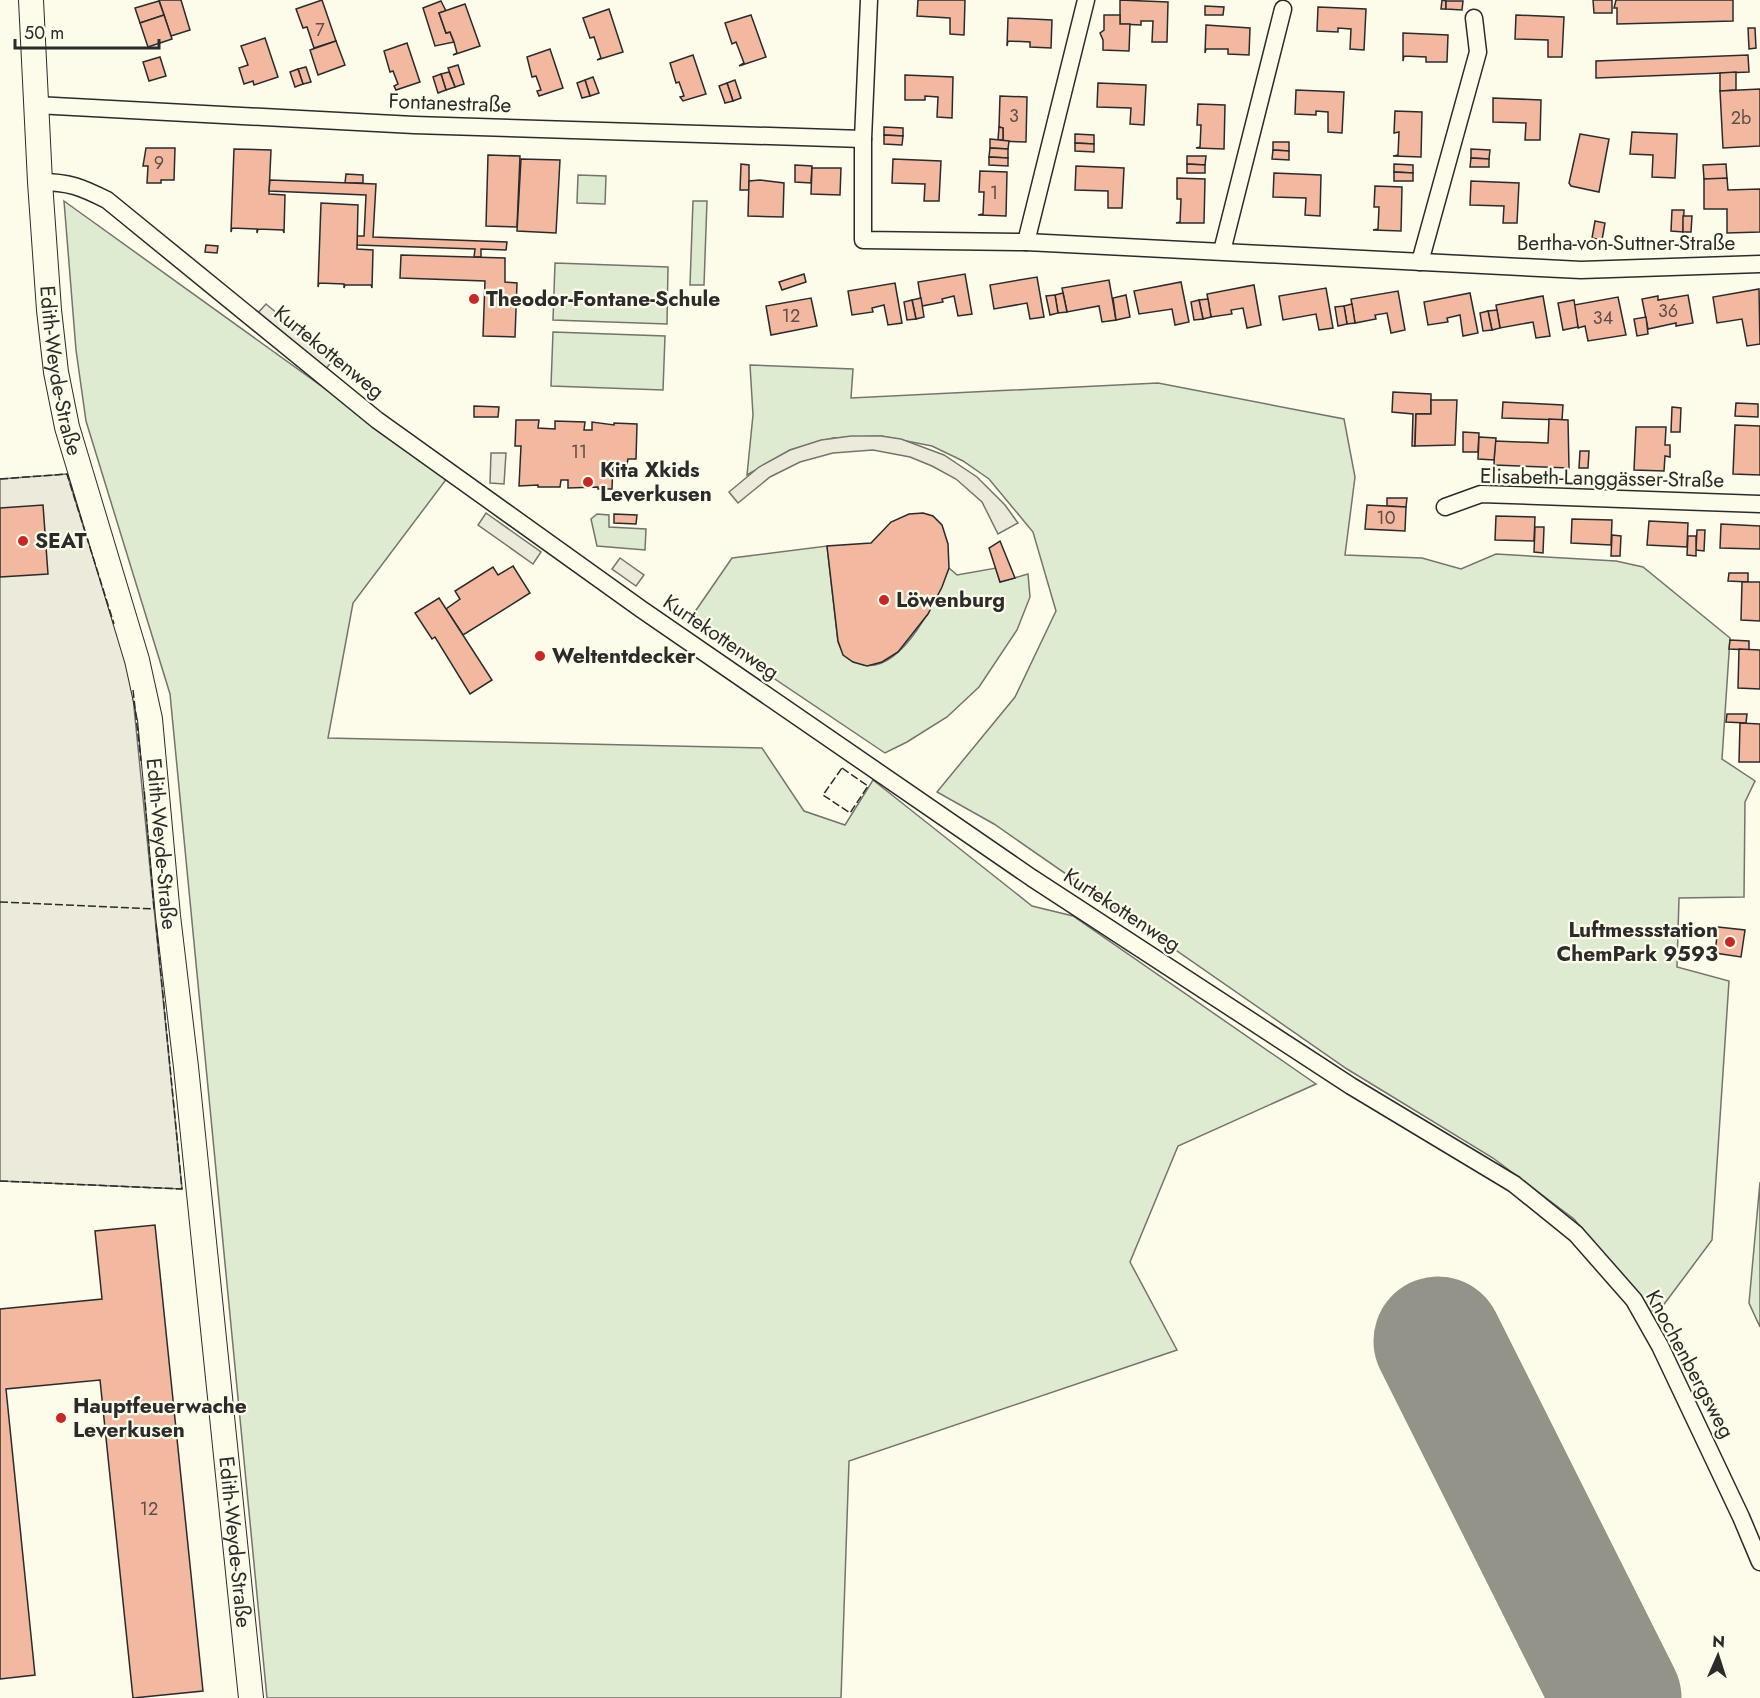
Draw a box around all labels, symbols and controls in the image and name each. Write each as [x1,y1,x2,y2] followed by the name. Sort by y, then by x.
[15,12,159,50] scale bar
[315,17,325,43] house number: 7
[24,20,64,46] text: 50 m
[388,86,512,120] street label: Fontanestraße
[1009,103,1019,129] house number: 3
[1731,105,1751,131] house number: 2b
[154,150,164,176] house number: 9
[990,180,998,206] house number: 1
[1517,228,1736,258] street label: Bertha-von-Suttner-Straße
[32,284,90,459] street label: Edith-Weyde-Straße
[486,284,720,314] place label: Theodor-Fontane-Schule
[467,292,481,306] marker: Theodor-Fontane-Schule
[267,298,391,406] street label: Kurtekottenweg
[1658,298,1678,324] house number: 36
[782,303,800,329] house number: 12
[1593,305,1613,331] house number: 34
[571,439,587,465] house number: 11
[600,455,712,509] place label: Kita Xkids Leverkusen
[1480,461,1725,495] street label: Elisabeth-Langgässer-Straße
[581,475,595,489] marker: Kita Xkids Leverkusen
[1377,505,1396,531] house number: 10
[35,526,87,556] place label: SEAT
[16,534,30,548] marker: SEAT
[896,585,1005,615] place label: Löwenburg
[657,587,785,687] street label: Kurtekottenweg
[877,593,891,607] marker: Löwenburg
[552,641,696,671] place label: Weltentdecker
[533,649,547,663] marker: Weltentdecker
[139,757,185,931] street label: Edith-Weyde-Straße
[1058,861,1186,959] street label: Kurtekottenweg
[1557,915,1718,969] place label: Luftmessstation ChemPark 9593
[1723,935,1737,949] marker: Luftmessstation ChemPark 9593
[1638,1285,1742,1443] street label: Knochenbergsweg
[73,1391,247,1445] place label: Hauptfeuerwache Leverkusen
[54,1411,68,1425] marker: Hauptfeuerwache Leverkusen
[211,1455,259,1629] street label: Edith-Weyde-Straße
[140,1496,158,1522] house number: 12
[1688,1626,1748,1686] north arrow
[1712,1630,1726,1653] text: N

